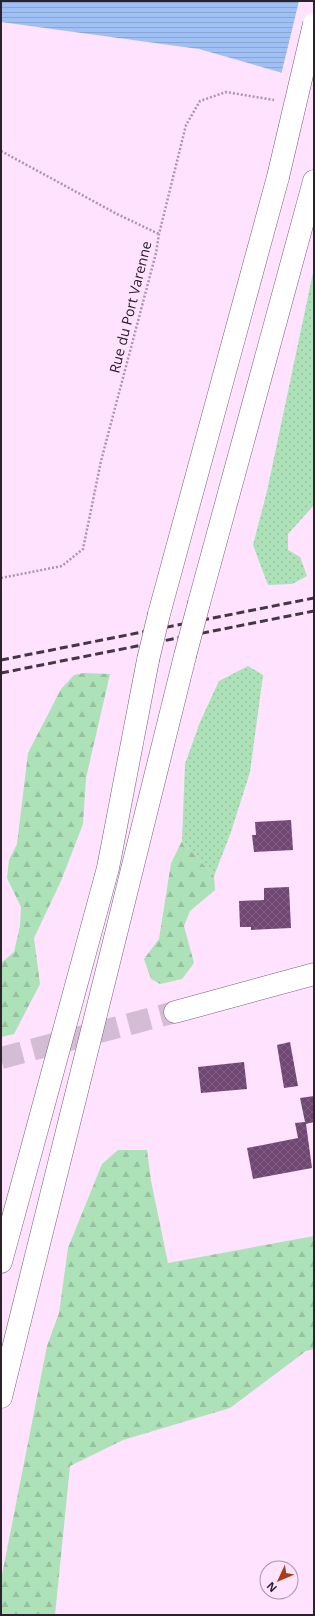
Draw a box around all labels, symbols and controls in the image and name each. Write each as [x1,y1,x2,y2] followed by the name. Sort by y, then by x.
[104,239,156,375] street label: Rue du Port Varenne
[259,1560,299,1600] north arrow
[263,1579,280,1596] text: N

